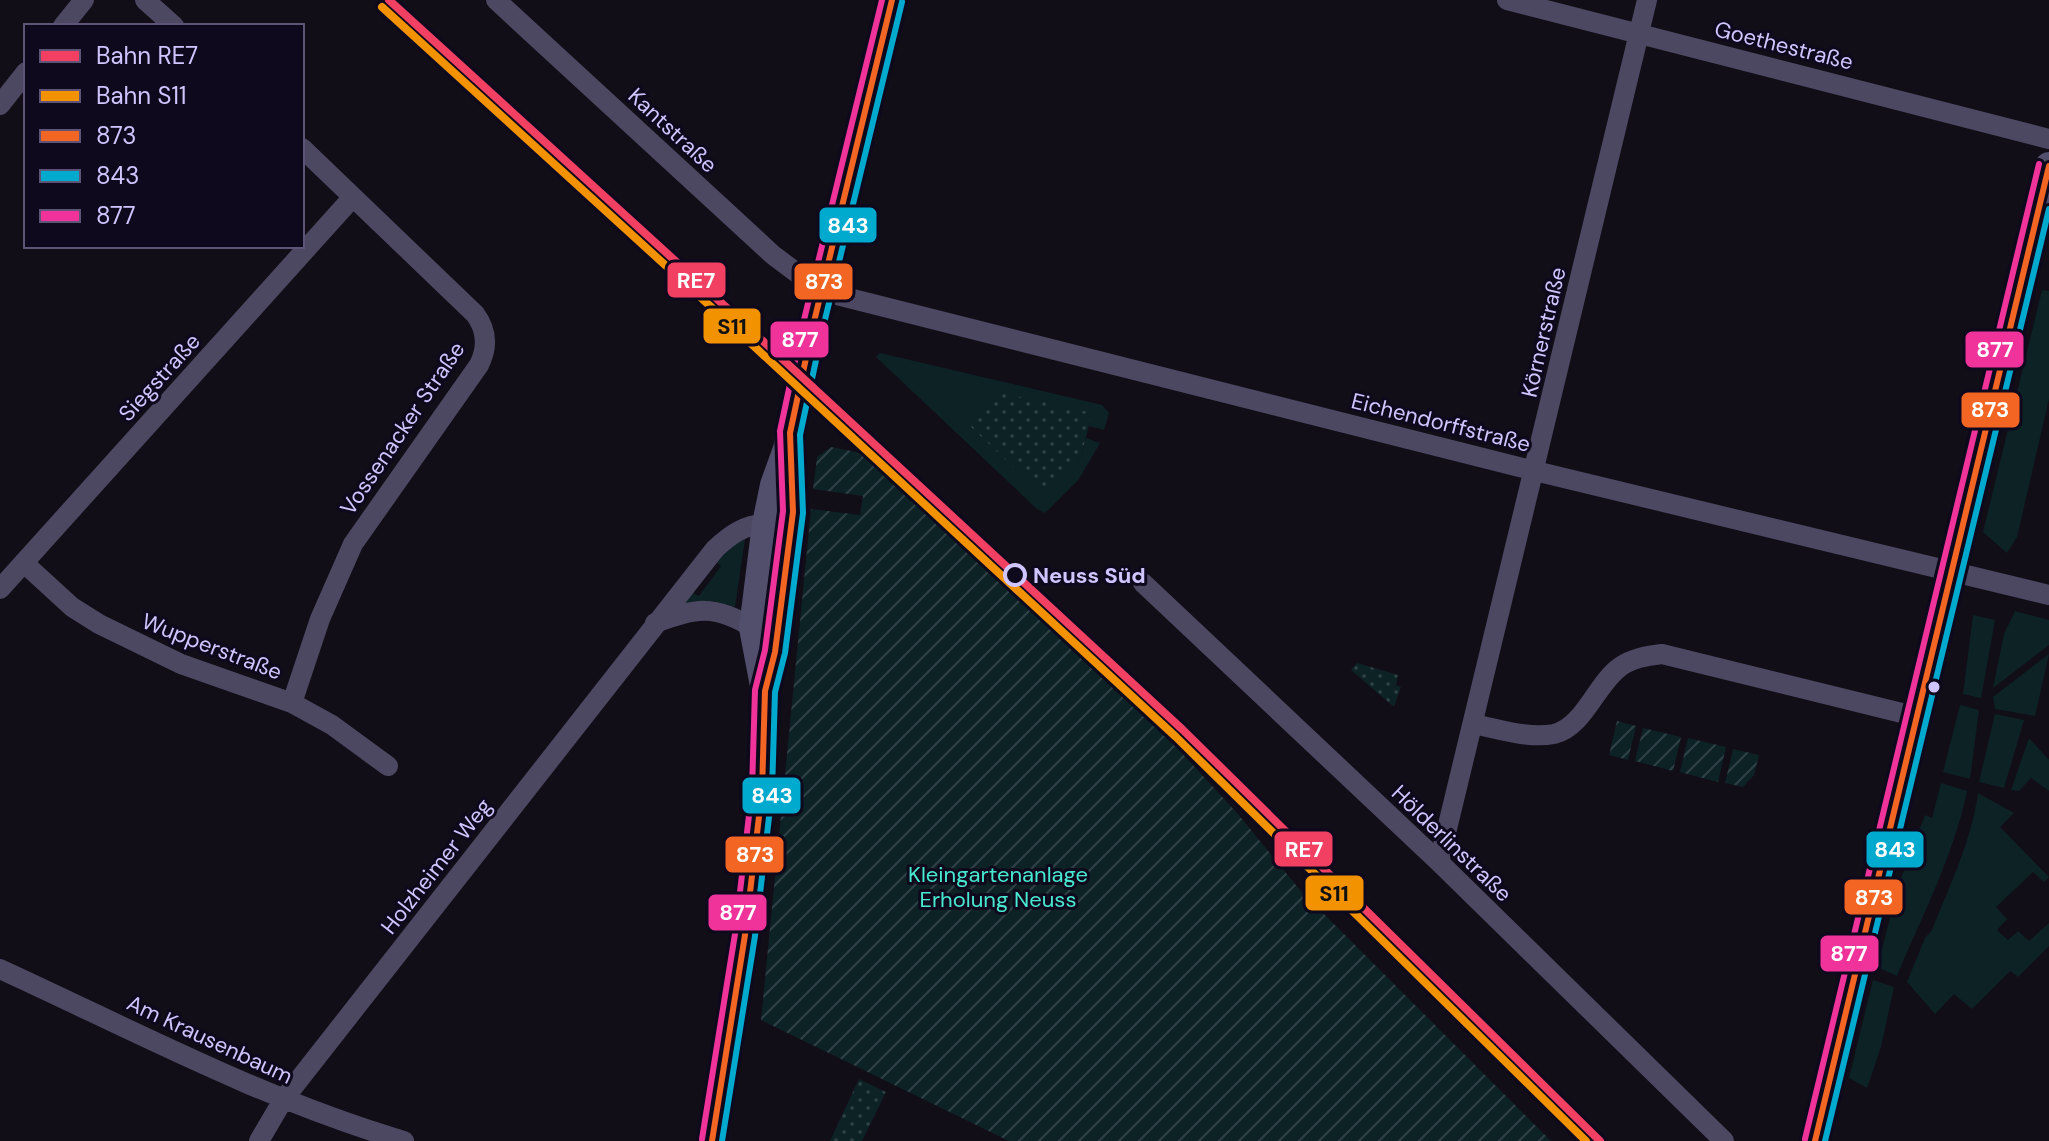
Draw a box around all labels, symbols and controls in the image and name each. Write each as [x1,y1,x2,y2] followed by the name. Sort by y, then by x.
[1712,14,1856,77] street label: Goethestraße
[24,24,304,248] legend
[96,40,198,71] text: Bahn RE7
[96,80,186,111] text: Bahn S11
[622,82,723,179] street label: Kantstraße
[96,120,136,151] text: 873
[96,160,139,191] text: 843
[96,200,136,231] text: 877
[818,206,878,244] line badge: 843
[827,211,869,240] text: 843
[666,261,727,299] line badge: RE7
[793,262,854,301] line badge: 873
[1514,264,1573,400] street label: Körnerstraße
[677,266,715,295] text: RE7
[805,267,843,296] text: 873
[702,307,762,345] line badge: S11
[717,312,747,341] text: S11
[769,320,830,359] line badge: 877
[781,325,819,354] text: 877
[112,327,207,427] street label: Siegstraße
[1964,330,2025,369] line badge: 877
[1976,335,2014,364] text: 877
[334,336,471,521] street label: Vossenacker Straße
[1348,386,1533,459] street label: Eichendorffstraße
[1960,391,2021,429] line badge: 873
[1971,395,2009,424] text: 873
[1033,561,1146,590] place label: Neuss Süd
[1004,564,1026,586] marker: Neuss Süd
[138,606,286,686] street label: Wupperstraße
[1926,679,1942,695] unlabelled marker
[741,776,802,815] line badge: 843
[1385,779,1518,908] street label: Hölderlinstraße
[751,781,793,810] text: 843
[374,793,498,940] street label: Holzheimer Weg
[1273,830,1334,868] line badge: RE7
[1865,830,1925,869] line badge: 843
[724,835,785,874] line badge: 873
[1285,835,1323,864] text: RE7
[1874,835,1916,864] text: 843
[736,840,774,869] text: 873
[908,860,1088,914] park label: Kleingartenanlage Erholung Neuss
[1304,874,1365,912] line badge: S11
[1843,878,1904,916] line badge: 873
[1319,879,1349,908] text: S11
[1855,883,1893,912] text: 873
[707,893,768,932] line badge: 877
[719,898,757,927] text: 877
[1819,934,1880,973] line badge: 877
[1830,939,1868,968] text: 877
[122,988,297,1091] street label: Am Krausenbaum

